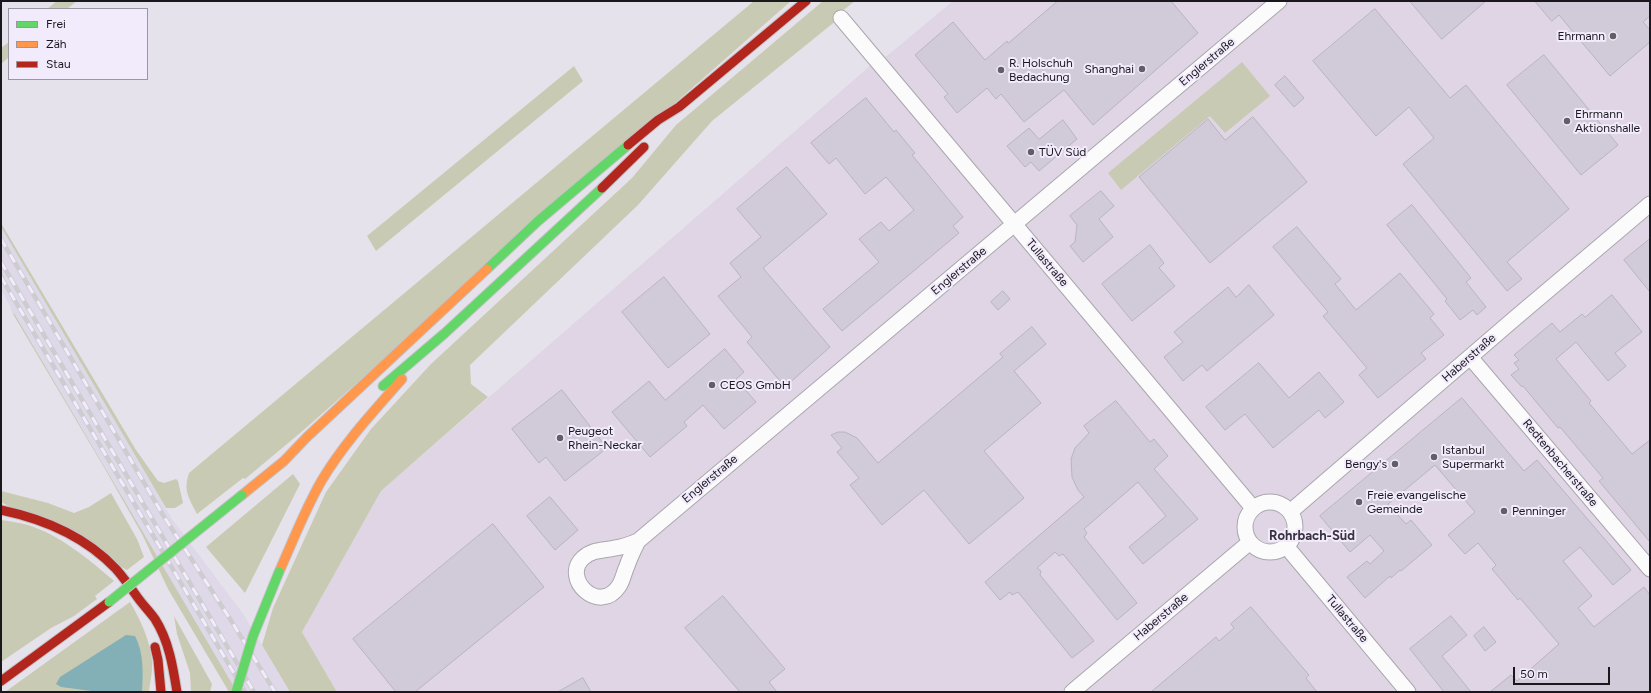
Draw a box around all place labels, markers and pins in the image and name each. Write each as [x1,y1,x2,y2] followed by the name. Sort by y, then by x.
[1557,29,1605,43] place label: Ehrmann
[1608,31,1618,41] marker: Ehrmann
[1009,56,1073,84] place label: R. Holschuh Bedachung
[1084,62,1134,76] place label: Shanghai
[1137,64,1147,74] marker: Shanghai
[996,65,1006,75] marker: R. Holschuh Bedachung
[1575,107,1640,135] place label: Ehrmann Aktionshalle
[1562,116,1572,126] marker: Ehrmann Aktionshalle
[1039,145,1086,159] place label: TÜV Süd
[1026,147,1036,157] marker: TÜV Süd
[720,378,791,392] place label: CEOS GmbH
[707,380,717,390] marker: CEOS GmbH
[568,424,641,452] place label: Peugeot Rhein-Neckar
[555,433,565,443] marker: Peugeot Rhein-Neckar
[1442,443,1505,471] place label: Istanbul Supermarkt
[1429,452,1439,462] marker: Istanbul Supermarkt
[1345,457,1387,471] place label: Bengy's
[1390,459,1400,469] marker: Bengy's
[1367,488,1466,516] place label: Freie evangelische Gemeinde
[1354,497,1364,507] marker: Freie evangelische Gemeinde
[1512,504,1566,518] place label: Penninger
[1499,506,1509,516] marker: Penninger

